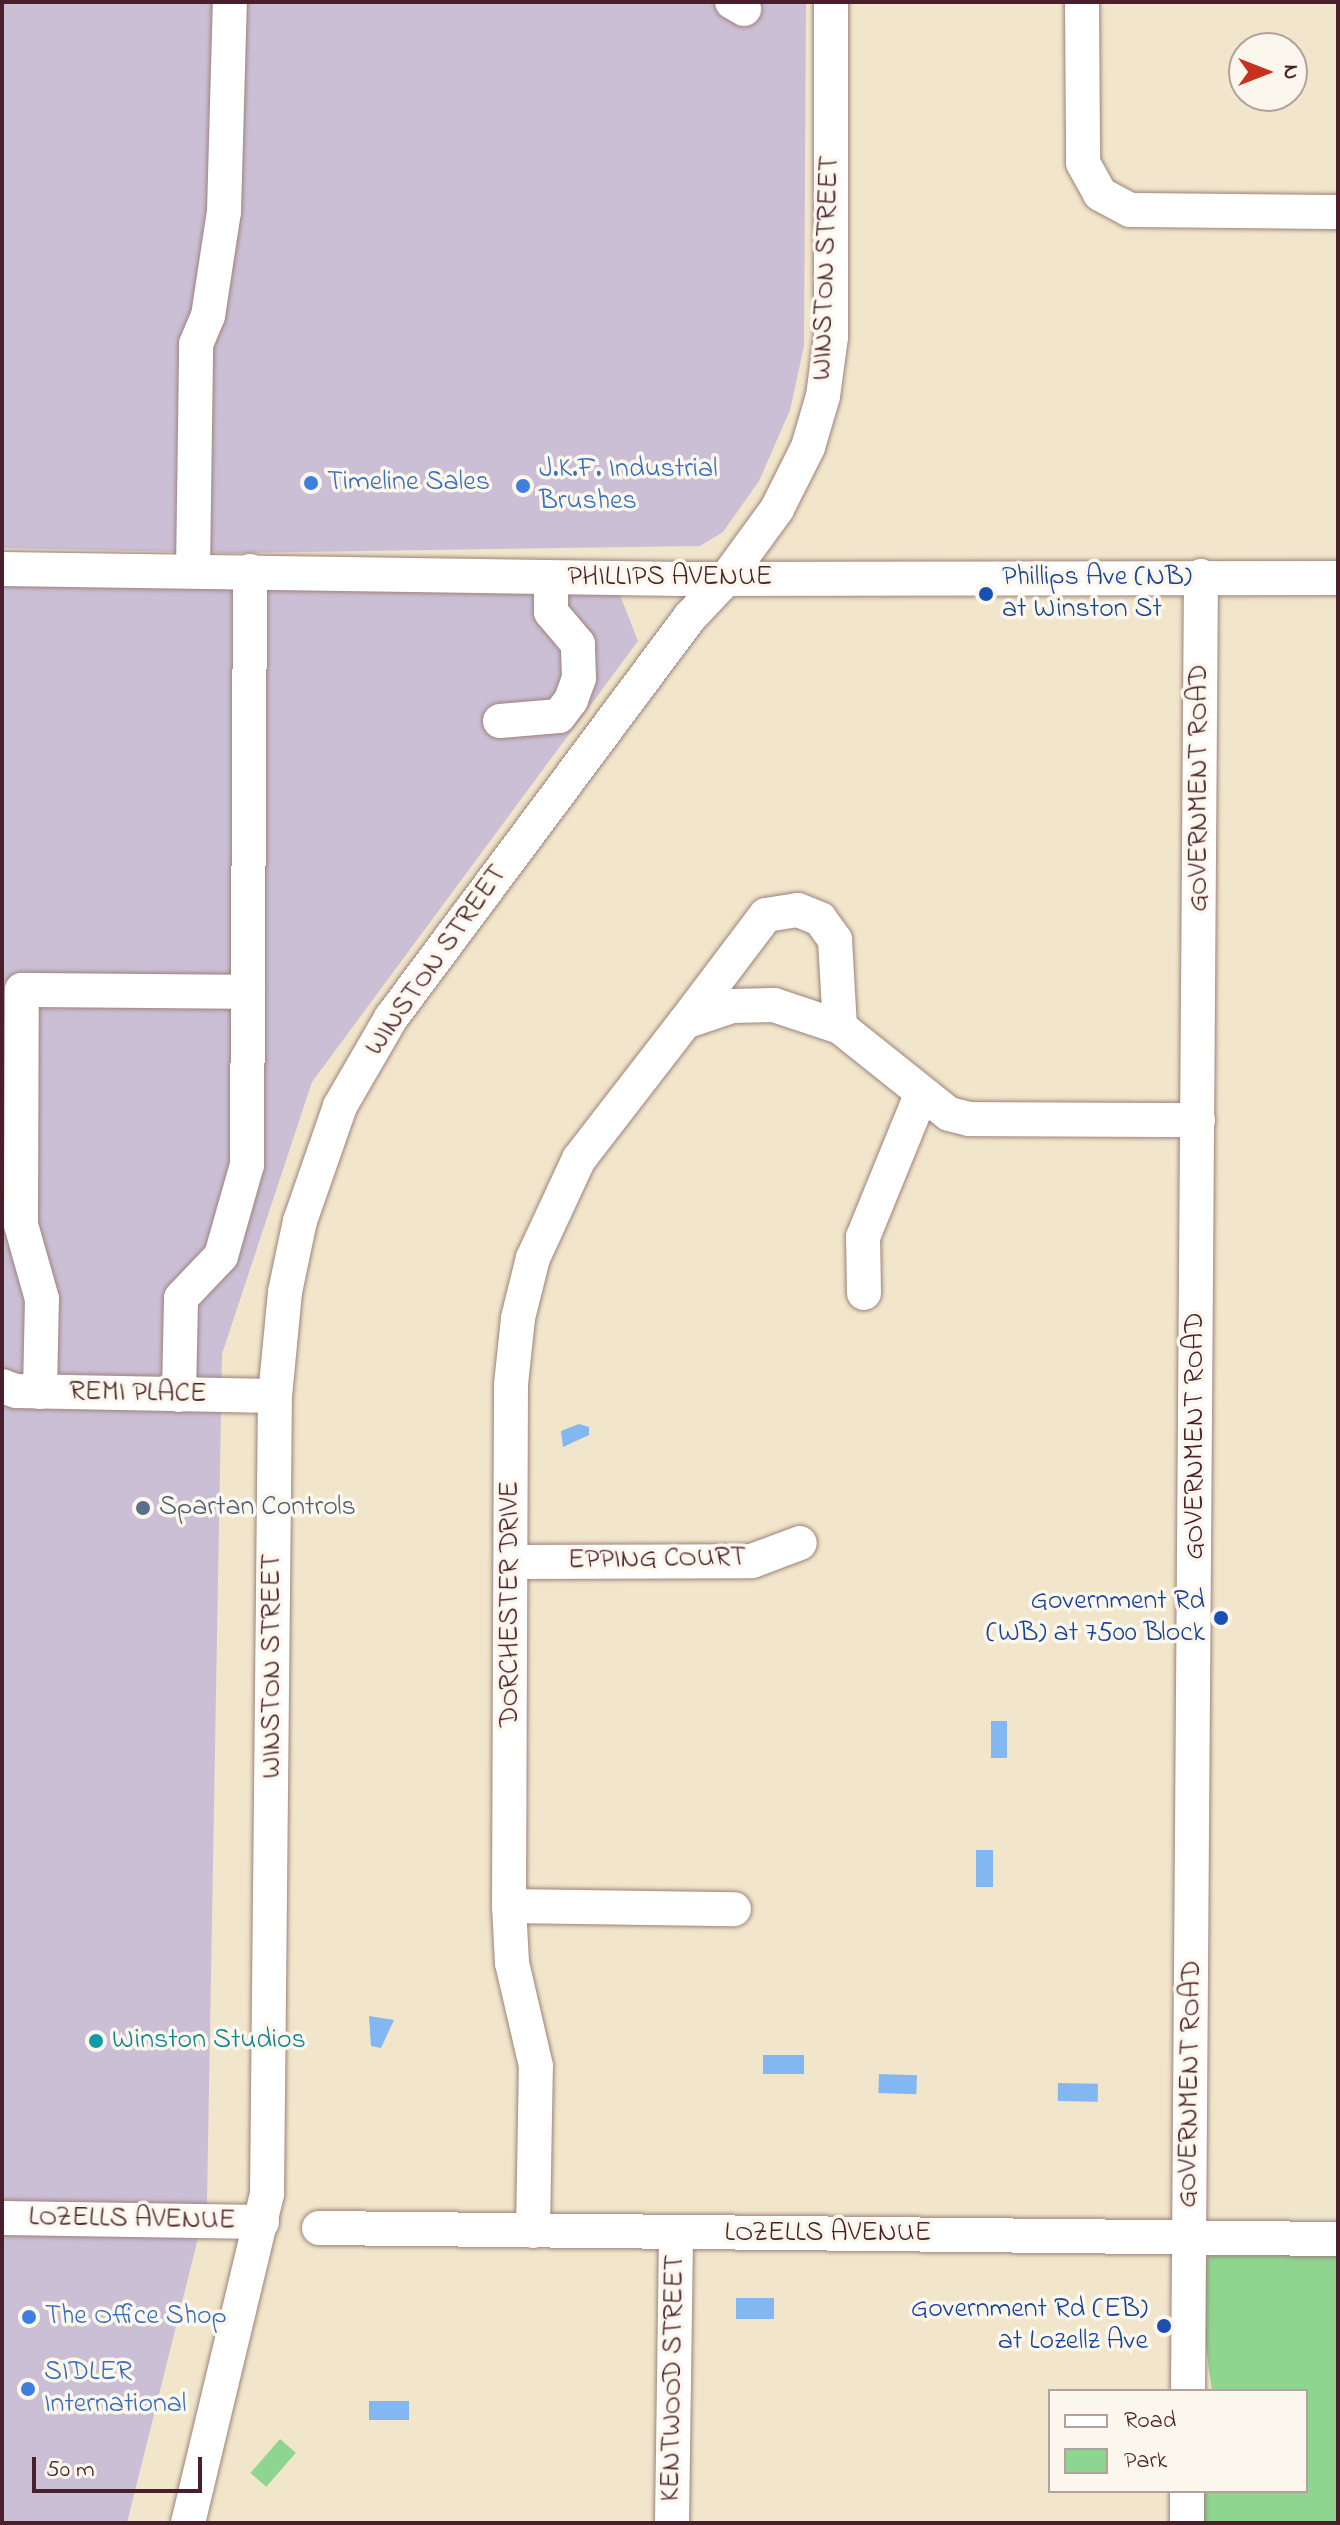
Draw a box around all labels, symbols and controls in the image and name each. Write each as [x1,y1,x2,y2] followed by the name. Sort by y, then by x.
[1228,32,1308,112] north arrow
[1274,65,1306,79] text: N
[806,155,848,381] street label: WINSTON STREET
[539,453,718,519] place label: J.K.F. Industrial Brushes
[327,466,490,500] place label: Timeline Sales
[302,474,320,492] marker: Timeline Sales
[514,477,532,495] marker: J.K.F. Industrial Brushes
[567,561,773,595] street label: PHILLIPS AVENUE
[1002,561,1192,627] place label: Phillips Ave (NB) at Winston St
[977,585,995,603] marker: Phillips Ave (NB) at Winston St
[1183,664,1217,912] street label: GOVERNMENT ROAD
[359,859,515,1063] street label: WINSTON STREET
[1179,1312,1213,1560] street label: GOVERNMENT ROAD
[69,1376,207,1412] street label: REMI PLACE
[494,1481,528,1727] street label: DORCHESTER DRIVE
[159,1491,356,1525] place label: Spartan Controls
[134,1499,152,1517] marker: Spartan Controls
[568,1542,746,1578] street label: EPPING COURT
[256,1554,290,1778] street label: WINSTON STREET
[986,1585,1205,1651] place label: Government Rd (WB) at 7500 Block
[1212,1609,1230,1627] marker: Government Rd (WB) at 7500 Block
[1172,1960,1210,2208] street label: GOVERNMENT ROAD
[112,2024,306,2058] place label: Winston Studios
[87,2032,105,2050] marker: Winston Studios
[28,2201,236,2239] street label: LOZELLS AVENUE
[725,2217,931,2251] street label: LOZELLS AVENUE
[655,2254,693,2502] street label: KENTWOOD STREET
[911,2293,1148,2359] place label: Government Rd (EB) at Lozellz Ave
[45,2300,227,2334] place label: The Office Shop
[20,2308,38,2326] marker: The Office Shop
[1155,2317,1173,2335] marker: Government Rd (EB) at Lozellz Ave
[44,2356,187,2422] place label: SIDLER International
[19,2380,37,2398] marker: SIDLER International
[1048,2389,1308,2493] legend
[1124,2404,1176,2439] text: Road
[36,2441,206,2491] scale bar
[1124,2444,1167,2479] text: Park
[46,2453,95,2488] text: 50 m

